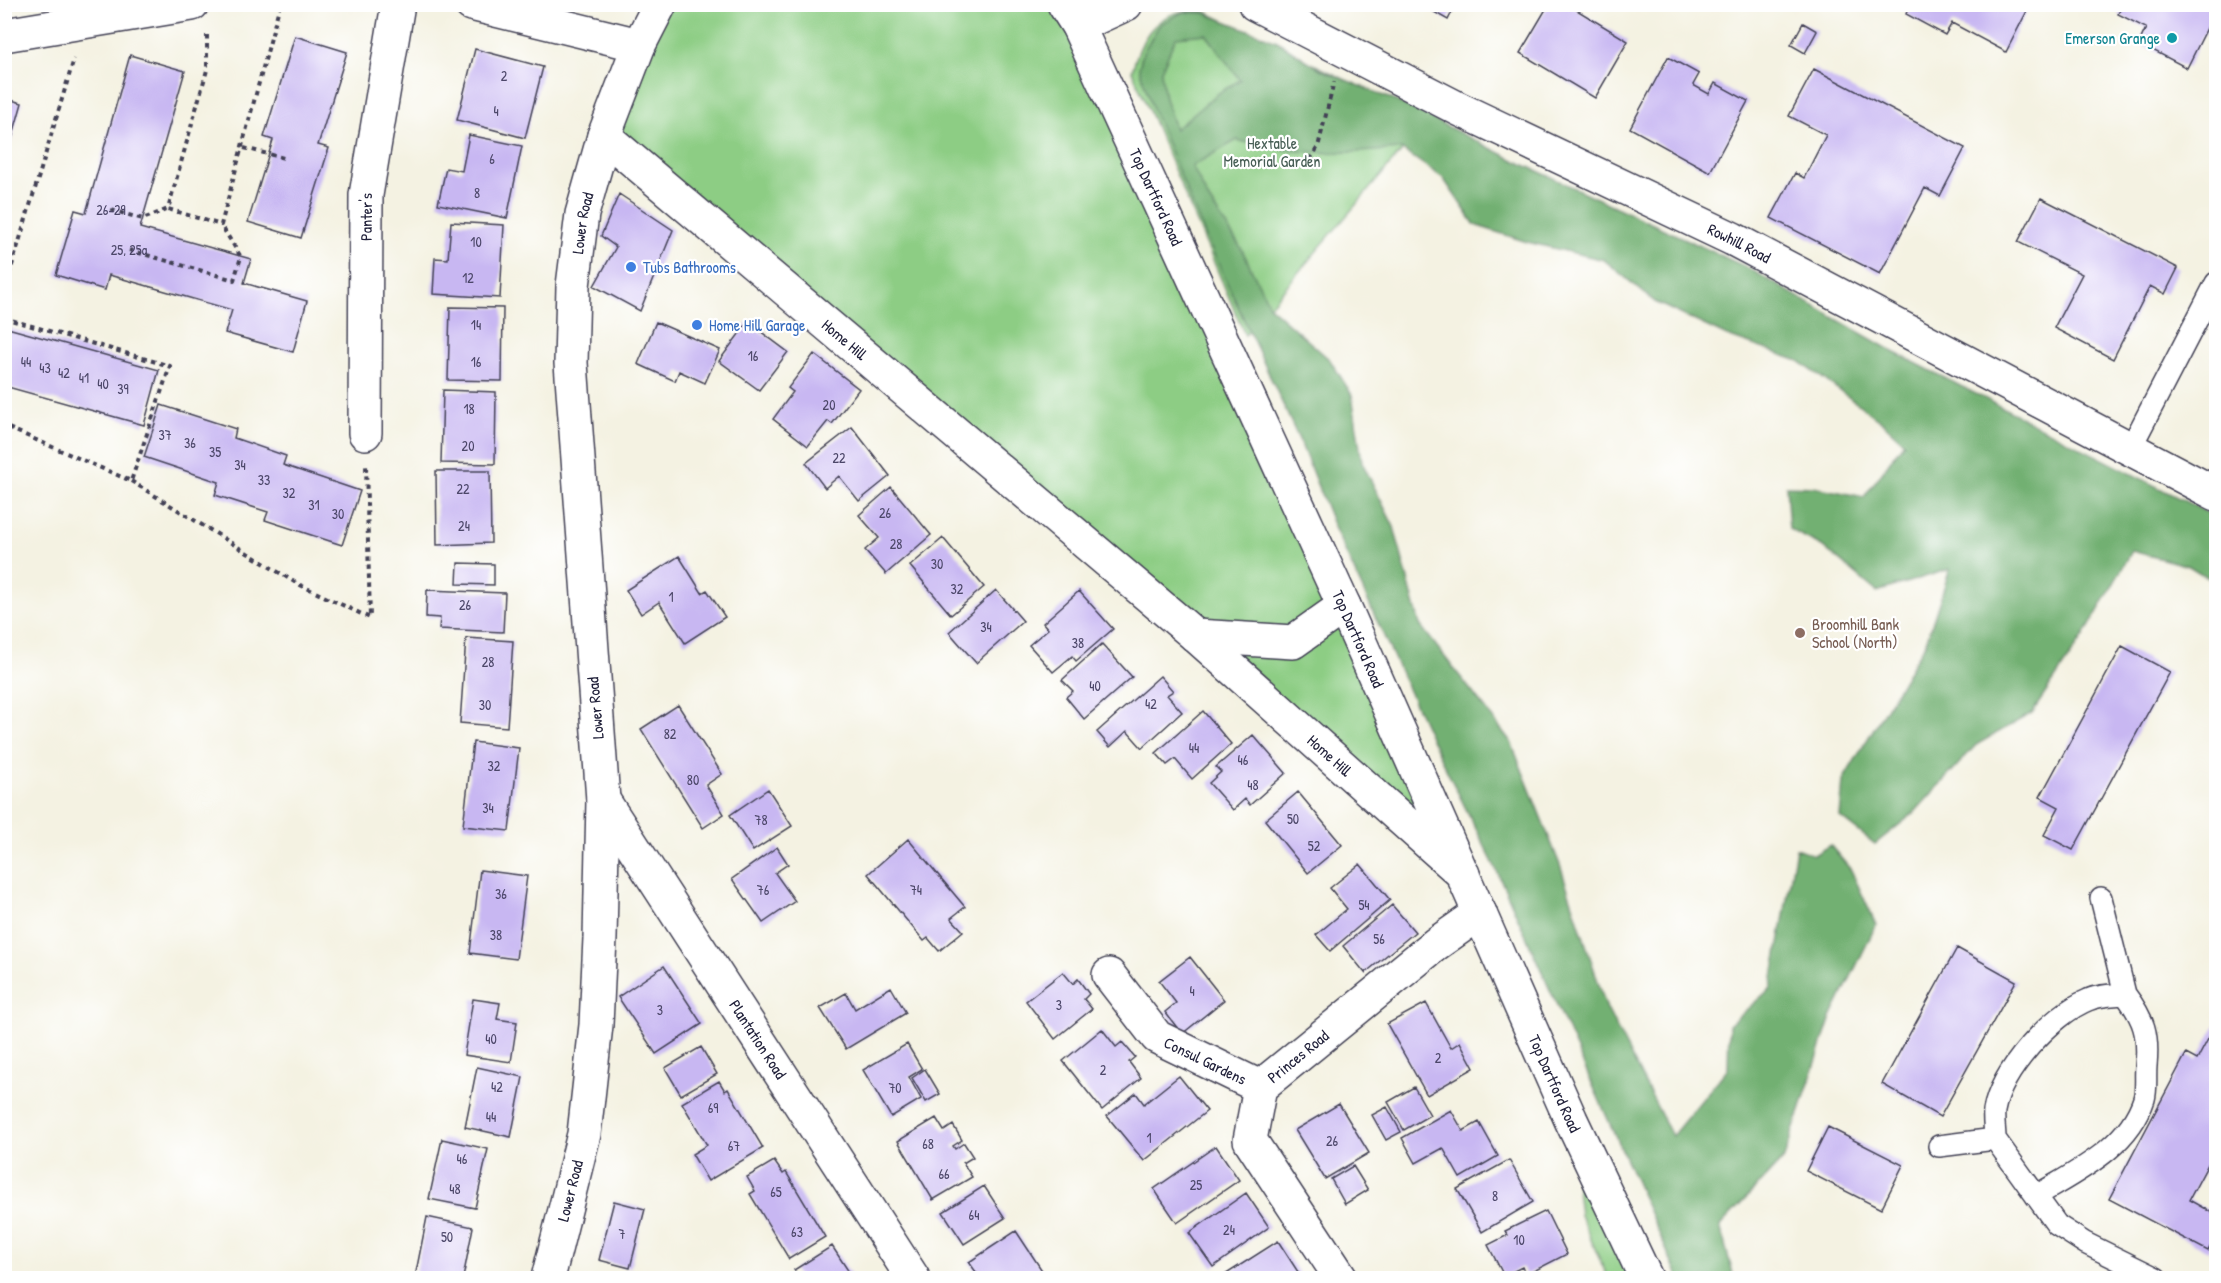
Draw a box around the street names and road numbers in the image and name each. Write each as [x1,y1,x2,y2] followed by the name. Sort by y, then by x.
[1125,145,1188,249] street label: Top Dartford Road
[566,190,599,255] street label: Lower Road
[355,193,377,241] street label: Panter's
[1704,218,1775,268] street label: Rowhill Road
[817,314,872,365] street label: Home Hill
[1327,586,1390,691] street label: Top Dartford Road
[581,676,609,740] street label: Lower Road
[1303,729,1357,781] street label: Home Hill
[724,995,792,1083] street label: Plantation Road
[1262,1025,1333,1088] street label: Princes Road
[1160,1031,1250,1090] street label: Consul Gardens
[1524,1031,1586,1136] street label: Top Dartford Road
[552,1158,588,1224] street label: Lower Road

